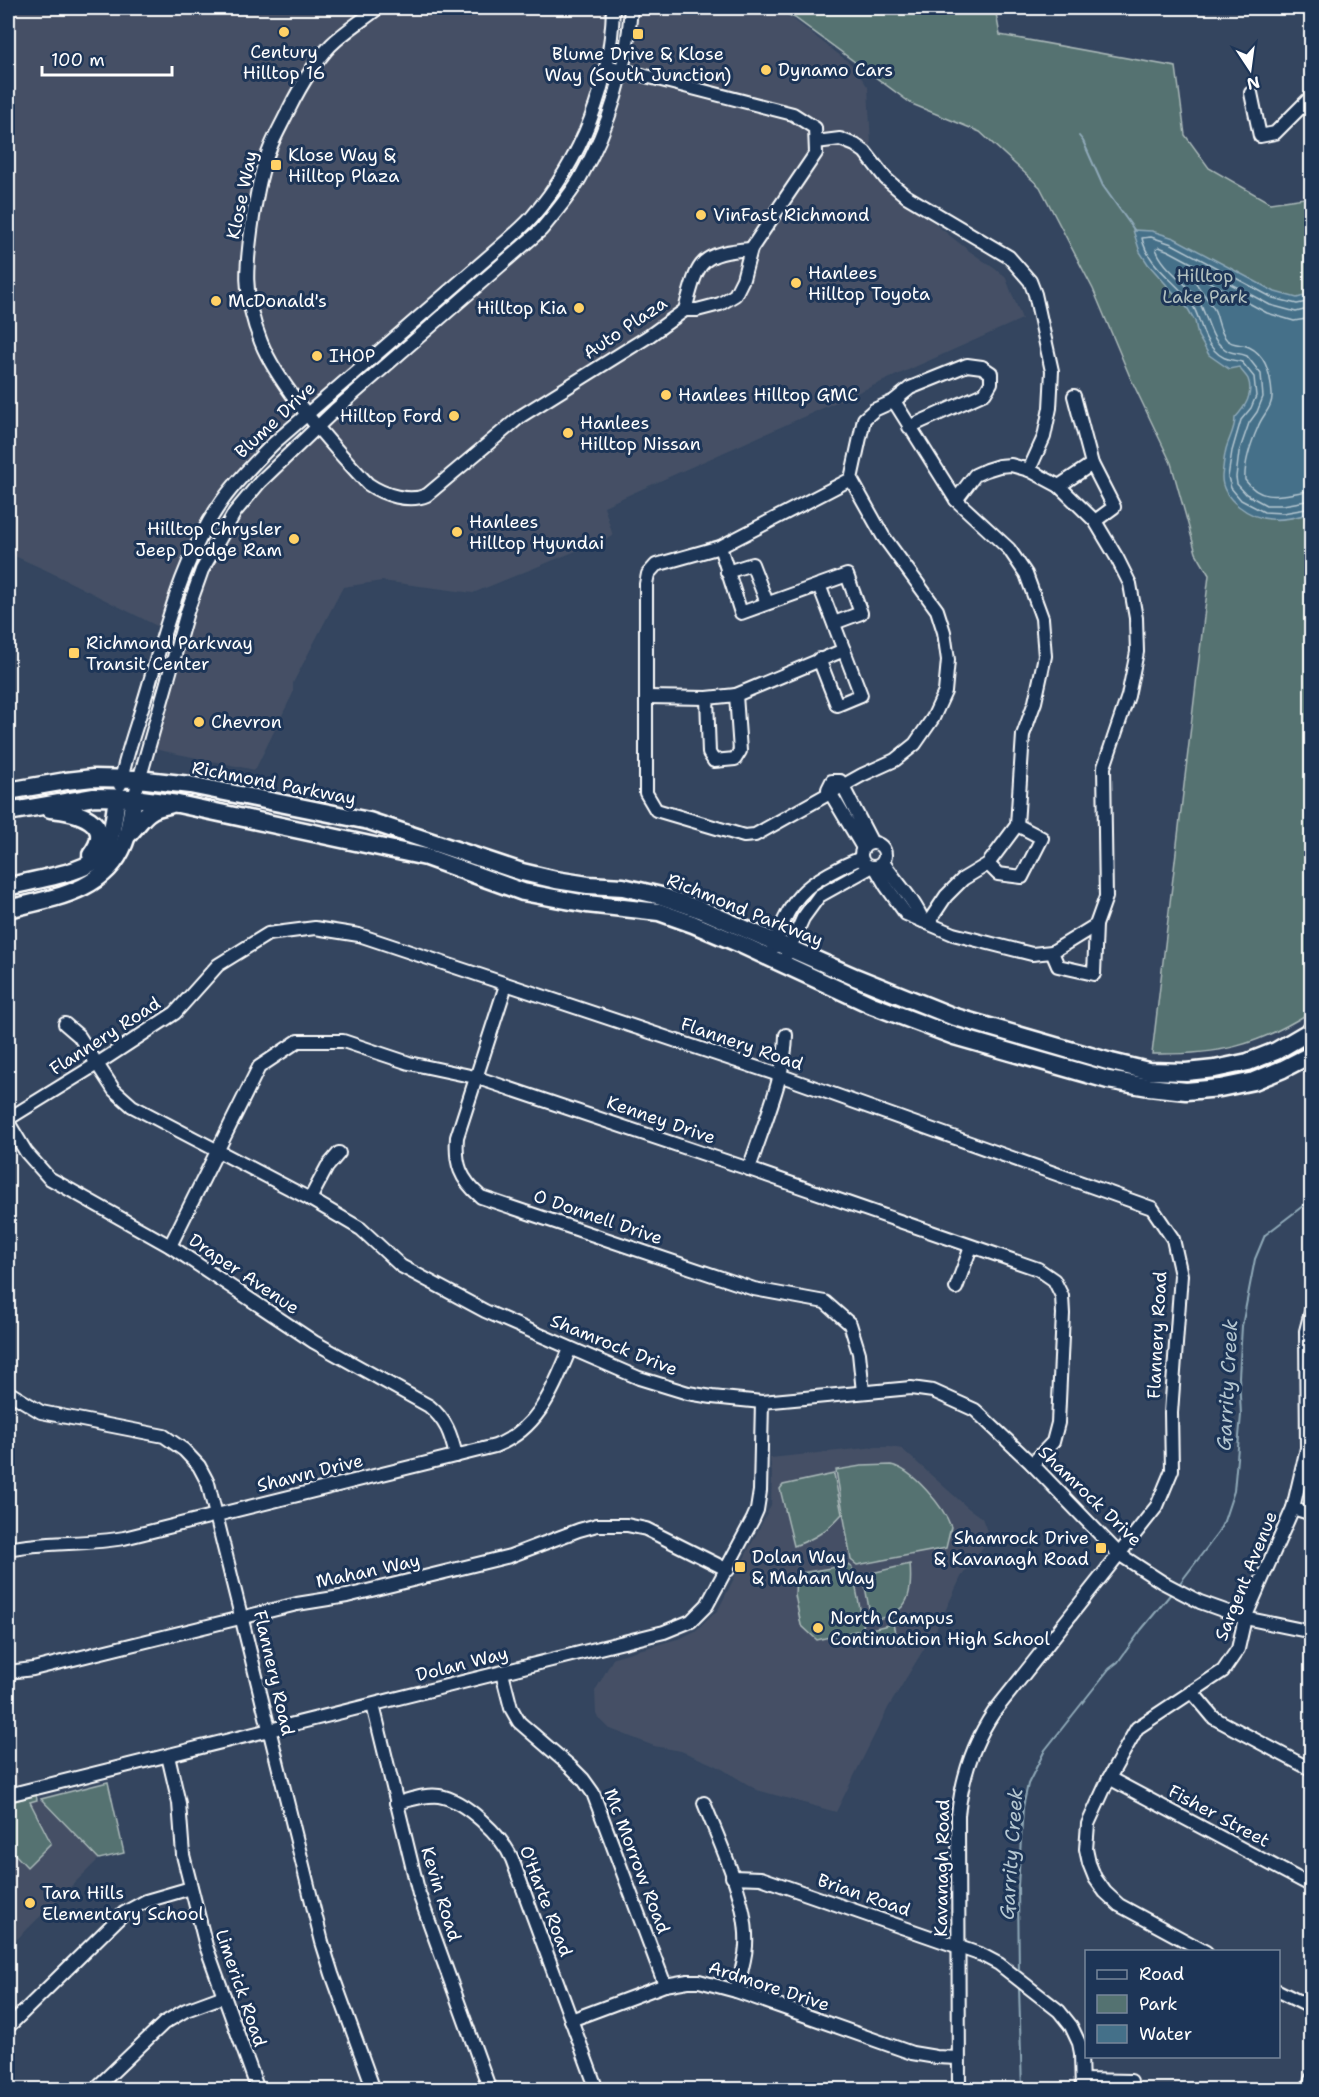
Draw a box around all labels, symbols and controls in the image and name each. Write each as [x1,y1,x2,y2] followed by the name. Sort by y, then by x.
[277,25,291,39] marker: Century Hilltop 16
[631,27,645,41] marker: Blume Drive & Klose Way (South Junction)
[42,39,172,77] scale bar
[1220,39,1280,99] north arrow
[243,40,325,85] place label: Century Hilltop 16
[545,42,731,87] place label: Blume Drive & Klose Way (South Junction)
[51,48,105,72] text: 100 m
[778,58,893,82] place label: Dynamo Cars
[759,63,773,77] marker: Dynamo Cars
[1245,71,1262,95] text: N
[288,143,399,188] place label: Klose Way & Hilltop Plaza
[221,149,263,241] street label: Klose Way
[269,158,283,172] marker: Klose Way & Hilltop Plaza
[713,203,869,227] place label: VinFast Richmond
[694,208,708,222] marker: VinFast Richmond
[808,261,930,306] place label: Hanlees Hilltop Toyota
[1162,264,1248,309] park label: Hilltop Lake Park
[789,276,803,290] marker: Hanlees Hilltop Toyota
[228,289,327,313] place label: McDonald's
[578,291,672,365] street label: Auto Plaza
[209,294,223,308] marker: McDonald's
[477,296,567,320] place label: Hilltop Kia
[572,301,586,315] marker: Hilltop Kia
[329,344,375,368] place label: IHOP
[310,349,324,363] marker: IHOP
[229,376,321,464] street label: Blume Drive
[678,383,858,407] place label: Hanlees Hilltop GMC
[659,388,673,402] marker: Hanlees Hilltop GMC
[340,404,442,428] place label: Hilltop Ford
[447,409,461,423] marker: Hilltop Ford
[580,411,701,456] place label: Hanlees Hilltop Nissan
[561,426,575,440] marker: Hanlees Hilltop Nissan
[469,510,604,555] place label: Hanlees Hilltop Hyundai
[135,517,282,562] place label: Hilltop Chrysler Jeep Dodge Ram
[450,525,464,539] marker: Hanlees Hilltop Hyundai
[287,532,301,546] marker: Hilltop Chrysler Jeep Dodge Ram
[86,631,253,676] place label: Richmond Parkway Transit Center
[67,646,81,660] marker: Richmond Parkway Transit Center
[211,710,282,734] place label: Chevron
[192,715,206,729] marker: Chevron
[190,755,358,811] street label: Richmond Parkway
[663,868,827,952] street label: Richmond Parkway
[45,991,165,1081] street label: Flannery Road
[678,1012,806,1076] street label: Flannery Road
[603,1090,719,1150] street label: Kenney Drive
[530,1184,666,1250] street label: O Donnell Drive
[184,1228,304,1320] street label: Draper Avenue
[1142,1271,1172,1399] street label: Flannery Road
[547,1309,681,1381] street label: Shamrock Drive
[1211,1318,1243,1452] water label: Garrity Creek
[1033,1440,1147,1552] street label: Shamrock Drive
[254,1448,366,1498] street label: Shawn Drive
[1209,1508,1283,1644] street label: Sargent Avenue
[934,1526,1089,1571] place label: Shamrock Drive & Kavanagh Road
[1094,1541,1108,1555] marker: Shamrock Drive & Kavanagh Road
[752,1545,875,1590] place label: Dolan Way & Mahan Way
[314,1548,422,1594] street label: Mahan Way
[733,1560,747,1574] marker: Dolan Way & Mahan Way
[830,1606,1050,1651] place label: North Campus Continuation High School
[248,1608,300,1738] street label: Flannery Road
[811,1621,825,1635] marker: North Campus Continuation High School
[413,1641,511,1687] street label: Dolan Way
[1164,1779,1274,1853] street label: Fisher Street
[598,1785,676,1937] street label: Mc Morrow Road
[993,1787,1029,1921] water label: Garrity Creek
[929,1799,955,1937] street label: Kavanagh Road
[514,1842,578,1960] street label: O'Harte Road
[415,1844,467,1944] street label: Kevin Road
[814,1868,914,1922] street label: Brian Road
[42,1881,205,1926] place label: Tara Hills Elementary School
[23,1896,37,1910] marker: Tara Hills Elementary School
[210,1926,272,2050] street label: Limerick Road
[1085,1950,1280,2058] legend
[705,1955,833,2017] street label: Ardmore Drive
[1139,1962,1184,1986] text: Road
[1139,1992,1178,2016] text: Park
[1139,2022,1192,2046] text: Water

